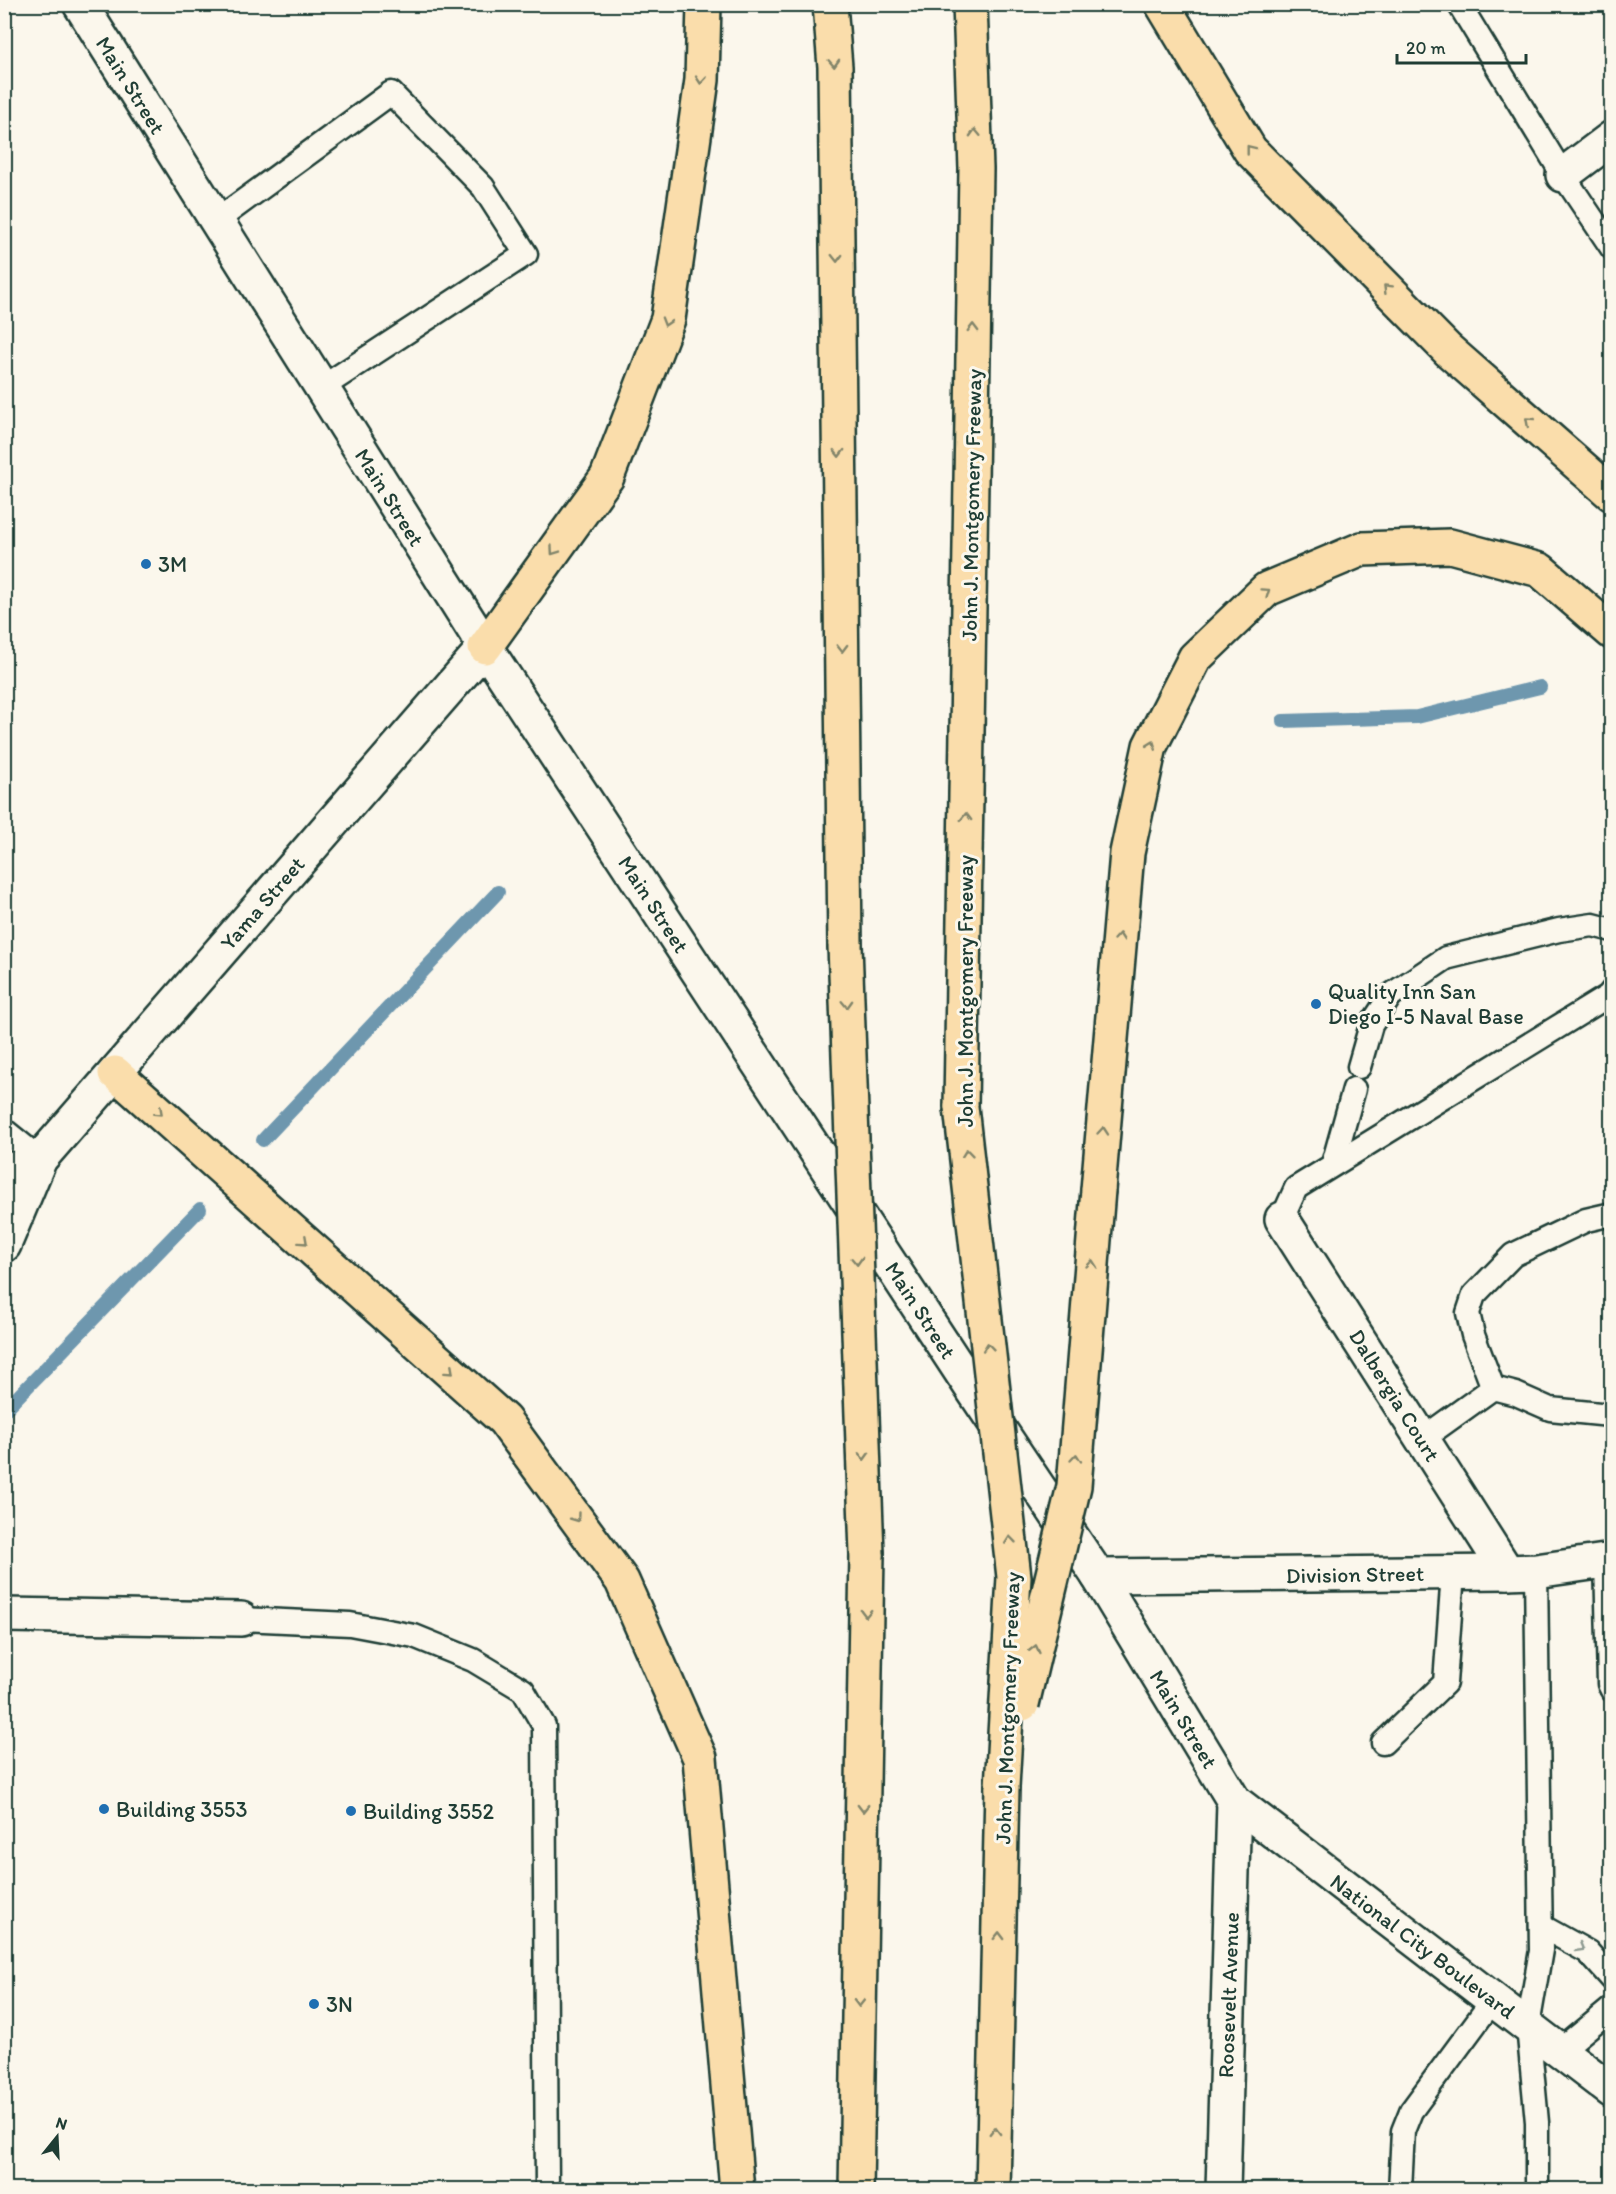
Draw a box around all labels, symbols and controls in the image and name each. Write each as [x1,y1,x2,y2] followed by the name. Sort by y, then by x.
[1397,27,1526,65] scale bar
[90,31,171,139] street label: Main Street
[1406,37,1446,59] text: 20 m
[827,58,840,67] one-way arrow
[695,76,708,85] one-way arrow
[968,129,981,138] one-way arrow
[1247,144,1258,155] one-way arrow
[831,253,843,262] one-way arrow
[1383,284,1394,295] one-way arrow
[661,316,673,327] one-way arrow
[967,324,980,333] one-way arrow
[956,368,987,641] street label: John J. Montgomery Freeway
[1525,417,1536,428] one-way arrow
[349,443,430,551] street label: Main Street
[833,448,845,457] one-way arrow
[550,544,561,555] one-way arrow
[158,551,187,578] place label: 3M
[139,557,153,571] marker: 3M
[1260,588,1271,599] one-way arrow
[835,643,848,652] one-way arrow
[1145,741,1157,752] one-way arrow
[960,813,972,822] one-way arrow
[214,851,310,956] street label: Yama Street
[612,851,695,958] street label: Main Street
[952,854,979,1127] street label: John J. Montgomery Freeway
[1113,932,1126,941] one-way arrow
[1328,978,1524,1030] place label: Quality Inn San Diego I-5 Naval Base
[1309,997,1323,1011] marker: Quality Inn San Diego I-5 Naval Base
[841,999,854,1008] one-way arrow
[152,1105,162,1116] one-way arrow
[1096,1127,1109,1136] one-way arrow
[961,1148,973,1157] one-way arrow
[297,1234,308,1245] one-way arrow
[850,1257,863,1266] one-way arrow
[879,1257,962,1364] street label: Main Street
[1085,1259,1098,1269] one-way arrow
[1343,1324,1446,1466] street label: Dalbergia Court
[983,1342,995,1351] one-way arrow
[443,1364,453,1375] one-way arrow
[857,1452,870,1461] one-way arrow
[1069,1454,1082,1463] one-way arrow
[569,1512,580,1523] one-way arrow
[1004,1536,1017,1545] one-way arrow
[1286,1560,1424,1589] street label: Division Street
[989,1571,1026,1845] street label: John J. Montgomery Freeway
[860,1608,872,1617] one-way arrow
[1028,1644,1041,1654] one-way arrow
[1144,1665,1224,1774] street label: Main Street
[116,1796,247,1823] place label: Building 3553
[363,1798,494,1825] place label: Building 3552
[97,1802,111,1816] marker: Building 3553
[856,1803,869,1812] one-way arrow
[344,1804,358,1818] marker: Building 3552
[1325,1868,1521,2025] street label: National City Boulevard
[1212,1912,1245,2078] street label: Roosevelt Avenue
[993,1932,1005,1941] one-way arrow
[1574,1941,1584,1952] one-way arrow
[326,1991,353,2018] place label: 3N
[307,1997,321,2011] marker: 3N
[853,1998,865,2007] one-way arrow
[27,2107,87,2167] north arrow
[53,2113,70,2134] text: N
[988,2127,1001,2136] one-way arrow

